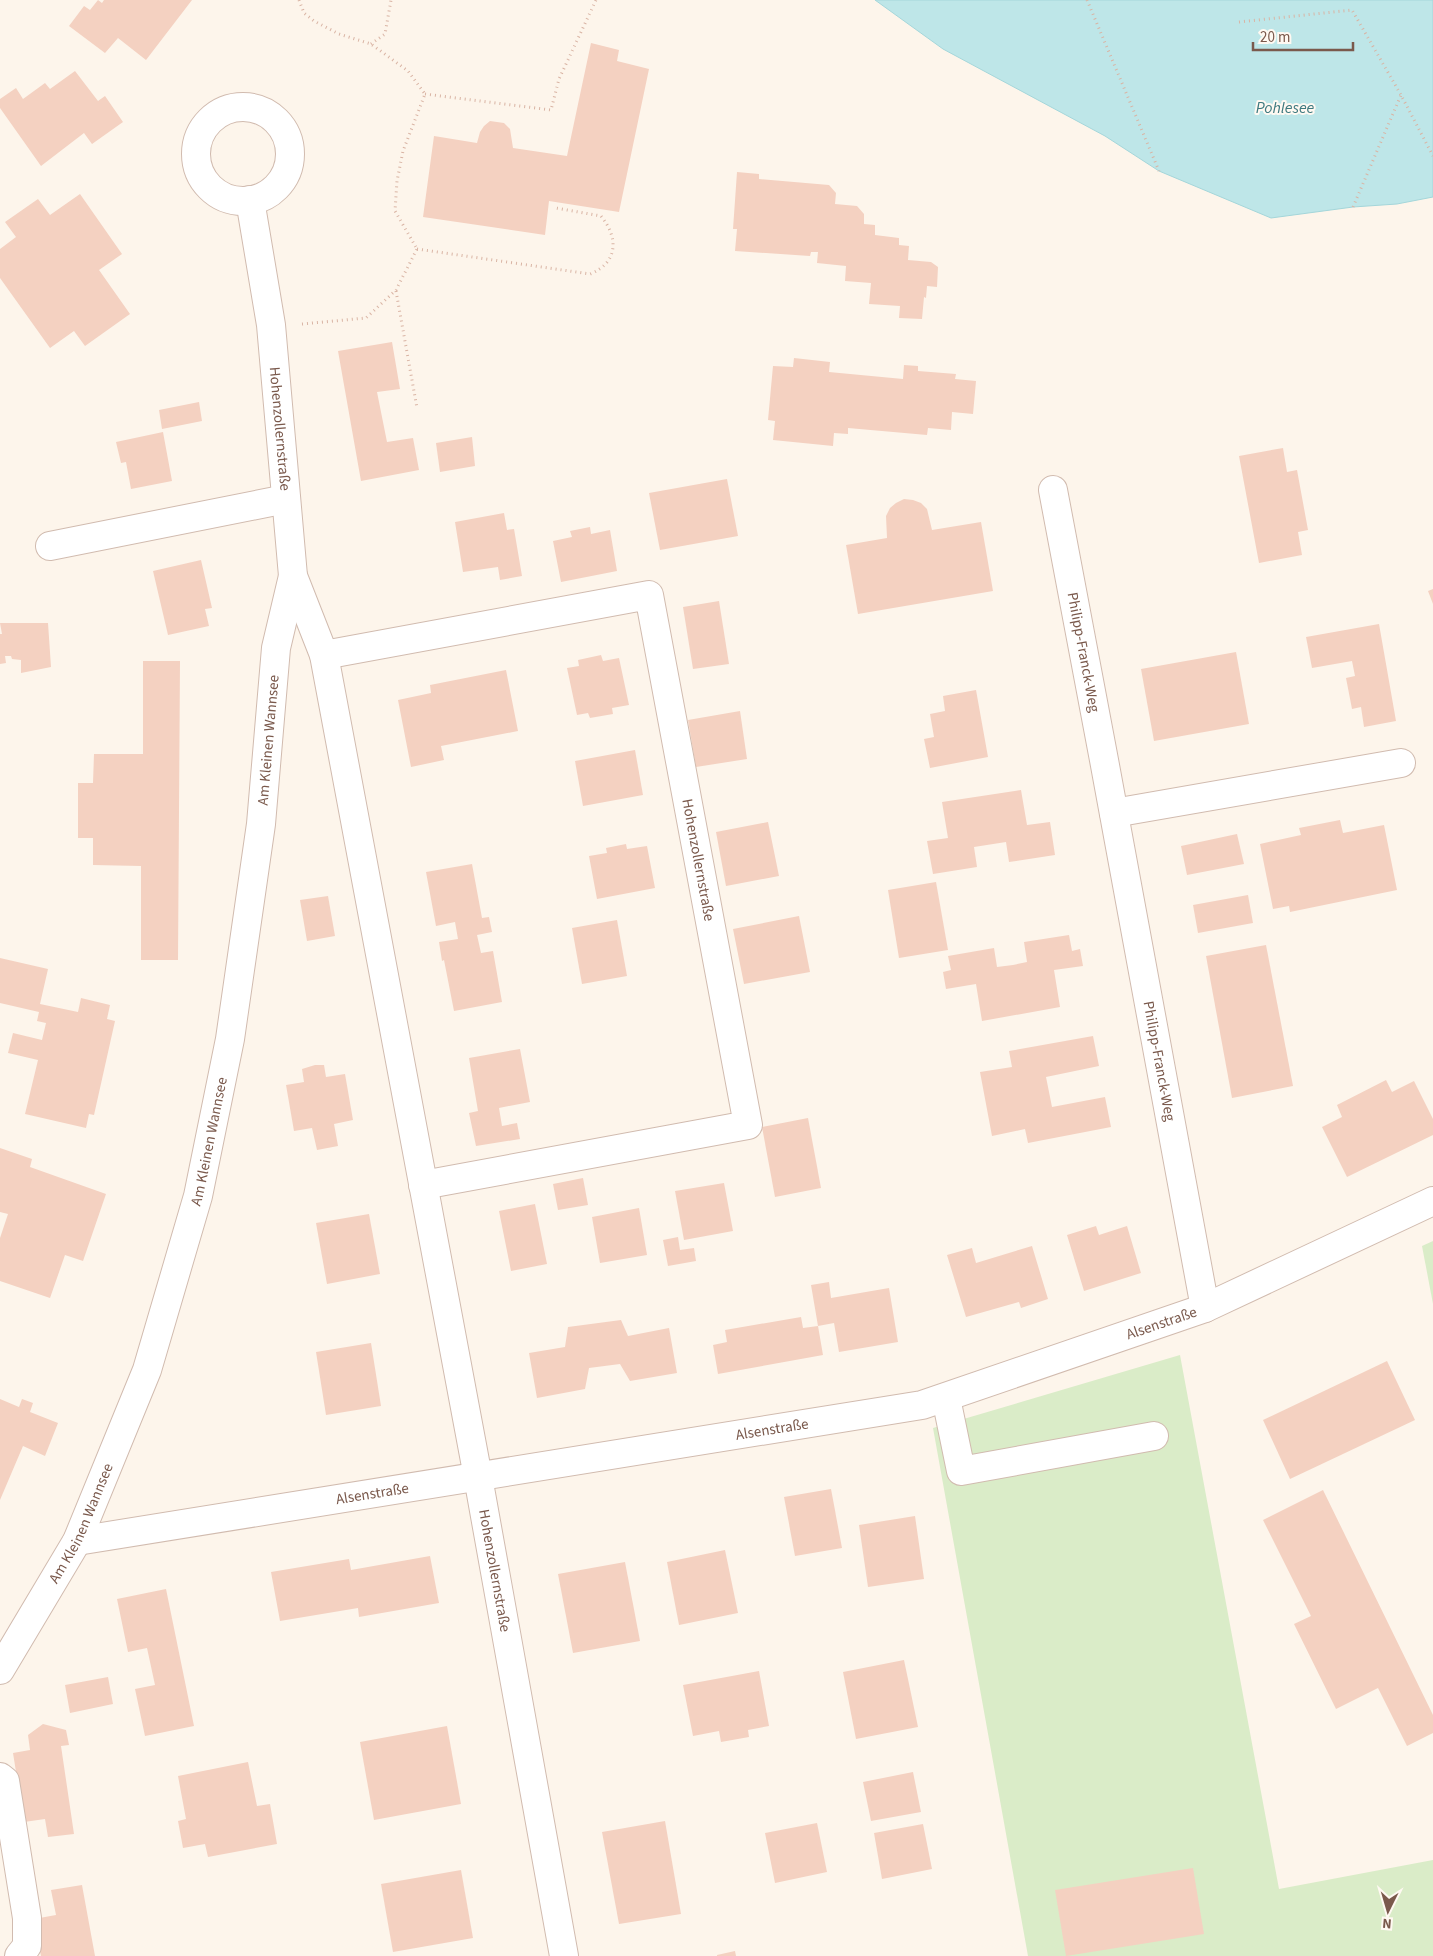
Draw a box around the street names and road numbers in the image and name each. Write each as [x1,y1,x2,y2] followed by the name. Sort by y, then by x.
[264,366,296,492] street label: Hohenzollernstraße
[1062,590,1105,714] street label: Philipp-Franck-Weg
[252,674,284,806] street label: Am Kleinen Wannsee
[677,797,720,923] street label: Hohenzollernstraße
[1138,999,1181,1123] street label: Philipp-Franck-Weg
[185,1075,232,1208] street label: Am Kleinen Wannsee
[1123,1301,1200,1345] street label: Alsenstraße
[734,1413,810,1445] street label: Alsenstraße
[44,1460,118,1587] street label: Am Kleinen Wannsee
[334,1477,410,1510] street label: Alsenstraße
[473,1508,516,1634] street label: Hohenzollernstraße

